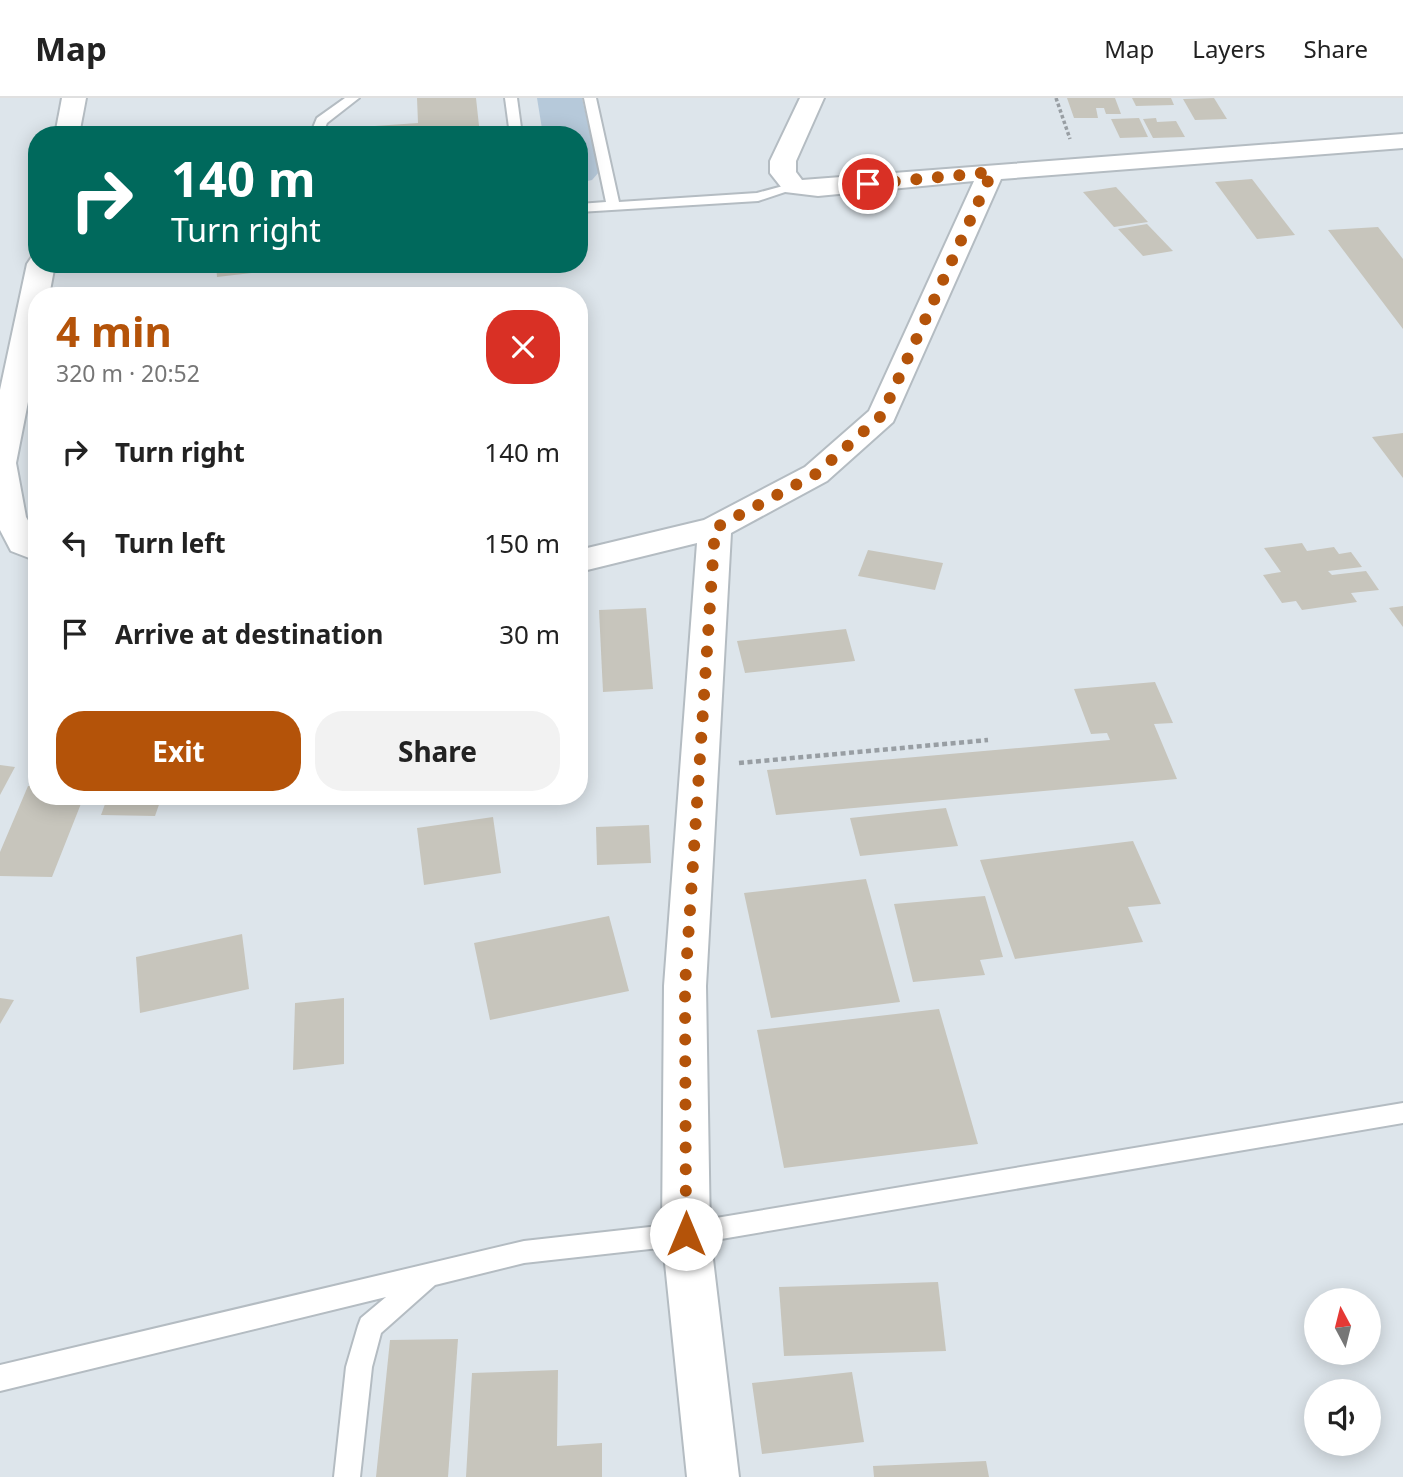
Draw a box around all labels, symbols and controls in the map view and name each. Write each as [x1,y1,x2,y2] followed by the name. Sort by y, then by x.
[35,26,107,71] text: Map
[1104,32,1154,65] text: Map
[1192,32,1266,65] text: Layers
[1304,32,1368,65] text: Share
[171,145,316,211] text: 140 m
[56,154,147,245] icon: right
[838,154,898,214] pin
[849,165,887,203] icon: arrive
[171,208,321,251] text: Turn right
[56,302,172,359] text: 4 min
[486,310,560,384] button: close
[56,357,200,389] text: 320 m · 20:52
[56,433,94,471] icon: right
[115,434,245,470] text: Turn right
[484,434,560,470] text: 140 m
[56,524,94,562] icon: left
[115,525,226,561] text: Turn left
[484,525,560,561] text: 150 m
[56,615,94,653] icon: arrive
[115,616,384,652] text: Arrive at destination
[499,616,560,652] text: 30 m
[56,711,301,791] button: Exit
[315,711,560,791] button: Share
[649,1197,723,1271] position arrow
[1304,1288,1381,1365] north arrow
[1304,1288,1381,1456] map controls
[1304,1379,1381,1456] button: sound

